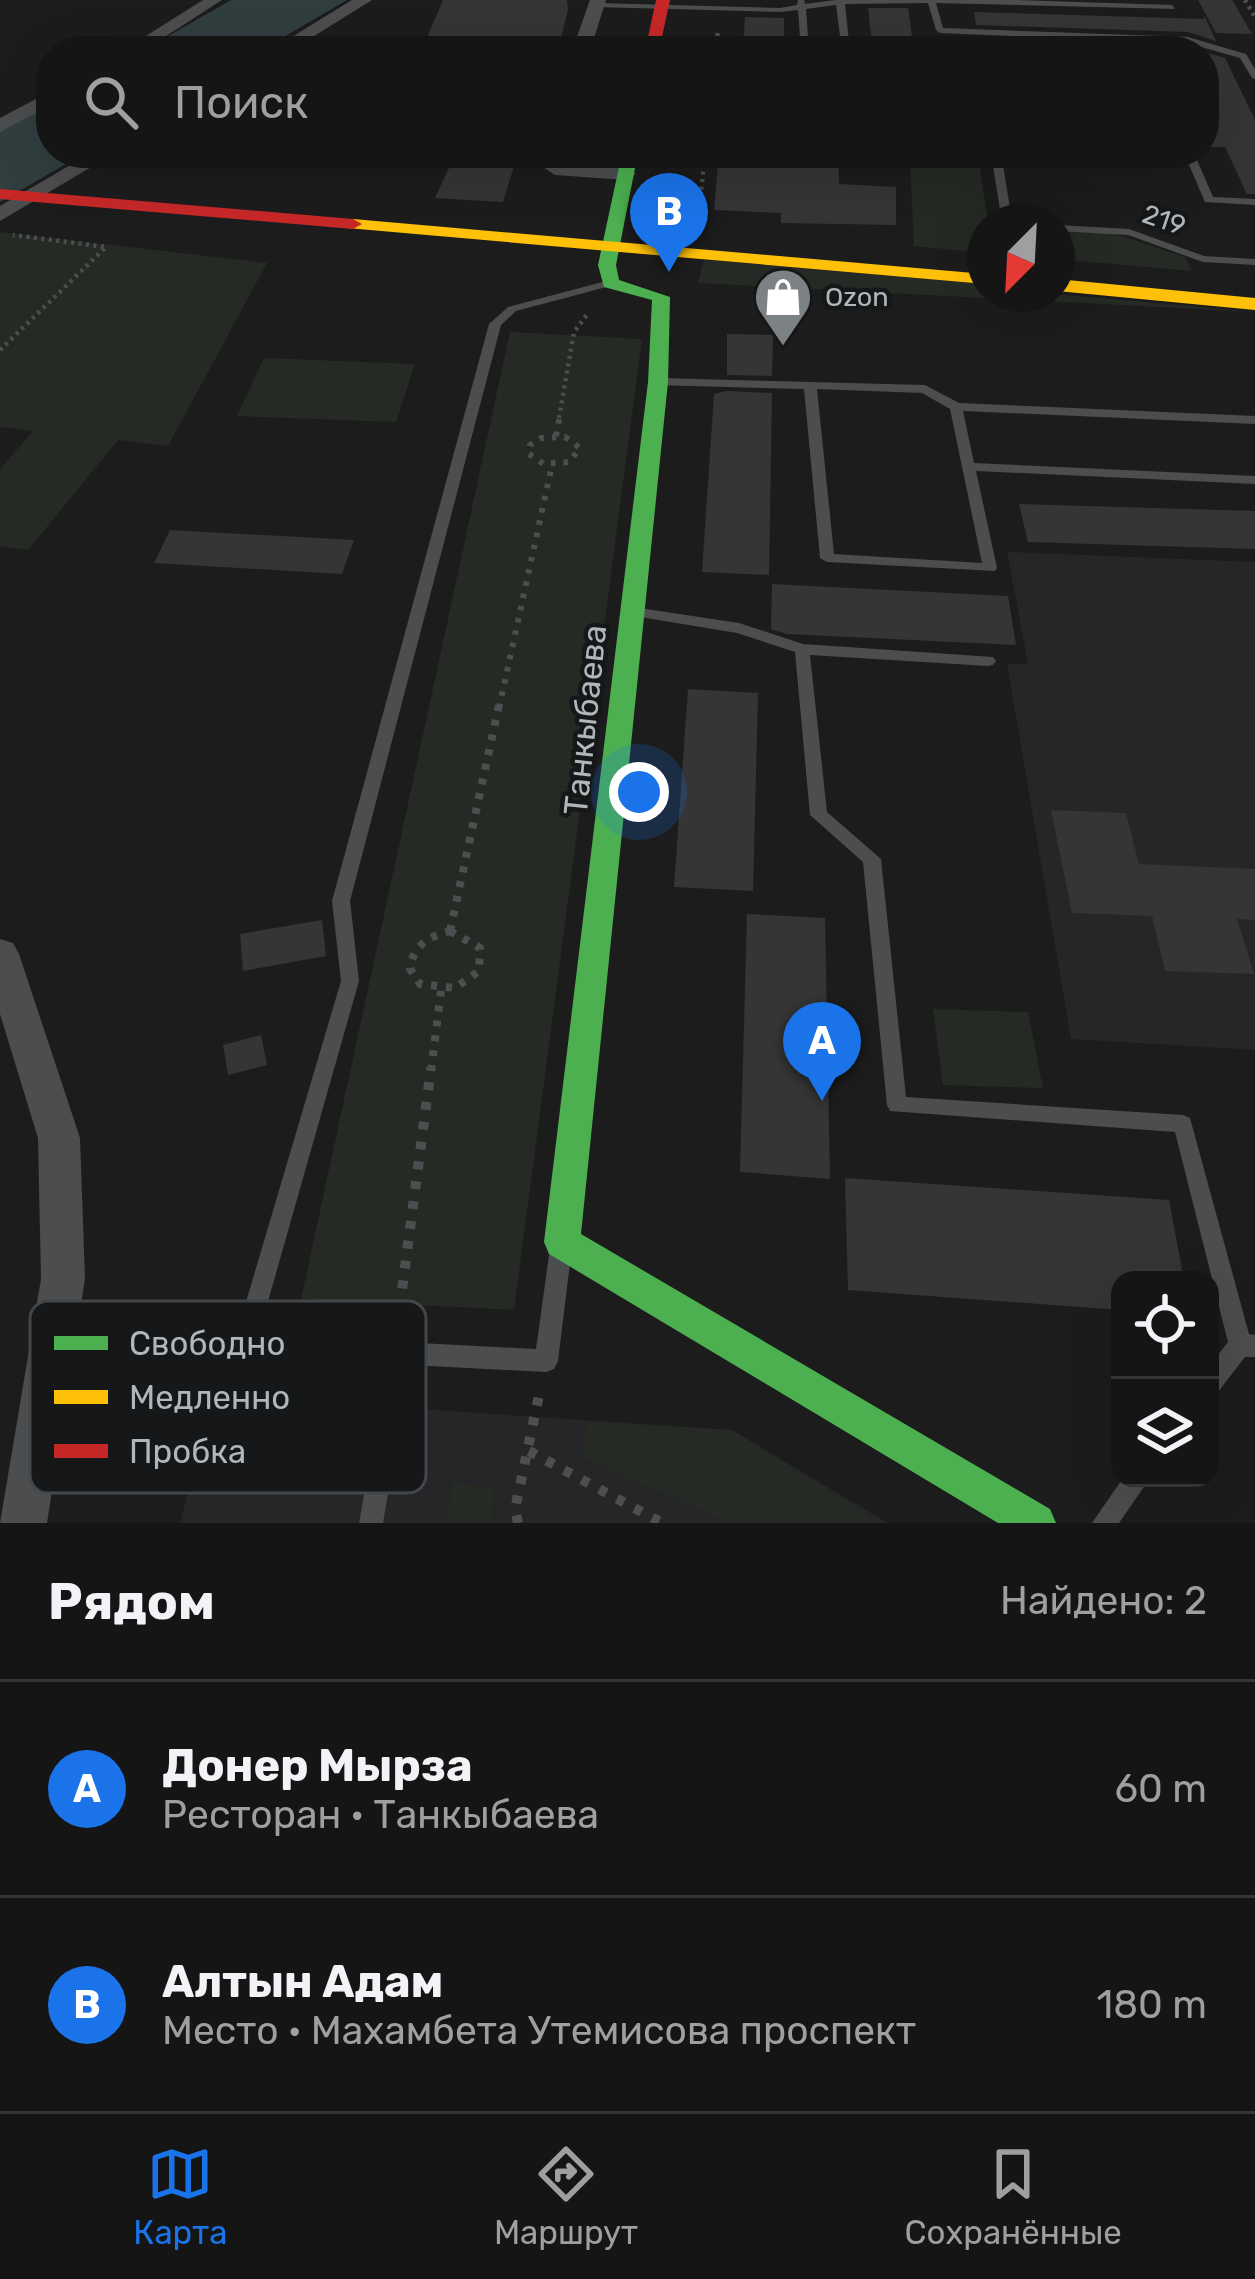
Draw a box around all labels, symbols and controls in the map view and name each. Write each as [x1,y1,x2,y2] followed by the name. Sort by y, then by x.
[36,36,1219,168] search box
[78,69,144,135] icon: search
[174,76,308,129] text: Поиск
[630,173,708,272] pin: B
[1138,198,1190,242] street label: 219
[967,204,1075,312] north arrow
[752,266,814,348] shop icon: Ozon
[825,281,889,313] place label: Ozon
[556,623,614,817] street label: Танкыбаева
[609,762,669,822] your location
[783,1002,861,1101] pin: A
[1111,1271,1219,1487] map controls
[1111,1271,1219,1379] button: locate
[30,1301,426,1493] legend
[129,1324,285,1363] text: Свободно
[129,1378,290,1417] text: Медленно
[1111,1379,1219,1487] button: layers
[129,1432,246,1471] text: Пробка
[48,1571,215,1632] text: Рядом
[1000,1578,1207,1624] text: Найдено: 2
[162,1739,472,1792] text: Донер Мырза
[73,1766,101,1812] text: A
[1114,1766,1207,1812] text: 60 m
[162,1792,599,1838] text: Ресторан · Танкыбаева
[162,1955,443,2008] text: Алтын Адам
[73,1982,101,2028] text: B
[1097,1982,1207,2028] text: 180 m
[162,2008,916,2054] text: Место · Махамбета Утемисова проспект
[133,2141,227,2252] tab: Карта
[494,2141,638,2252] tab: Маршрут
[905,2141,1122,2252] tab: Сохранённые

